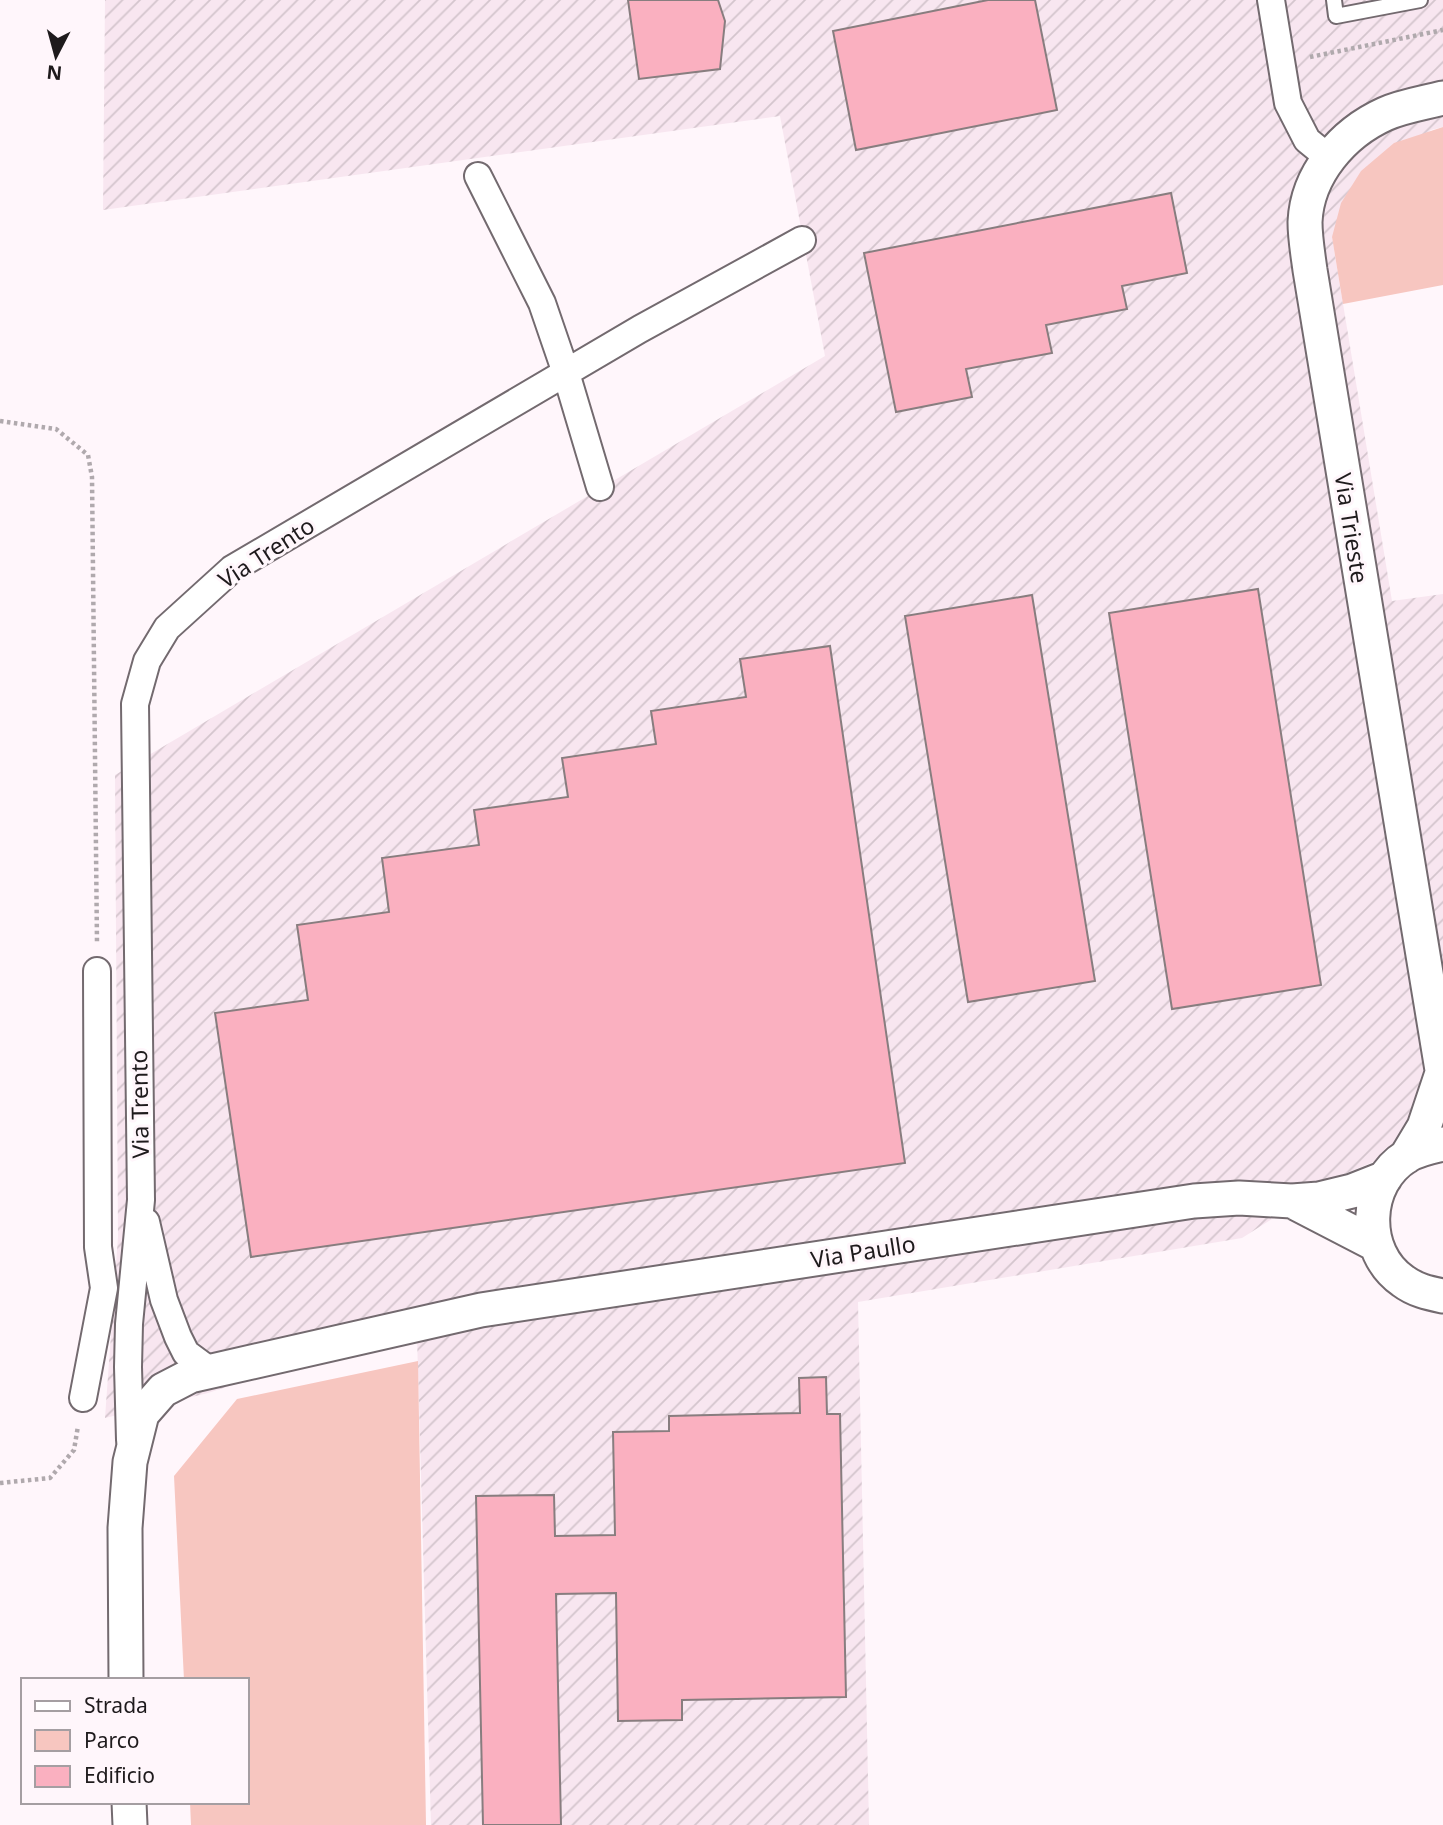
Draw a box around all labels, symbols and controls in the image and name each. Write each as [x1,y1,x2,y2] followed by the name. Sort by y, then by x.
[21,21,91,91] north arrow
[45,59,63,87] text: N
[1328,471,1376,585] street label: Via Trieste
[212,509,320,595] street label: Via Trento
[122,1049,156,1159] street label: Via Trento
[808,1227,918,1275] street label: Via Paullo
[21,1678,248,1804] legend
[84,1691,148,1719] text: Strada
[84,1726,140,1754] text: Parco
[84,1761,155,1789] text: Edificio

